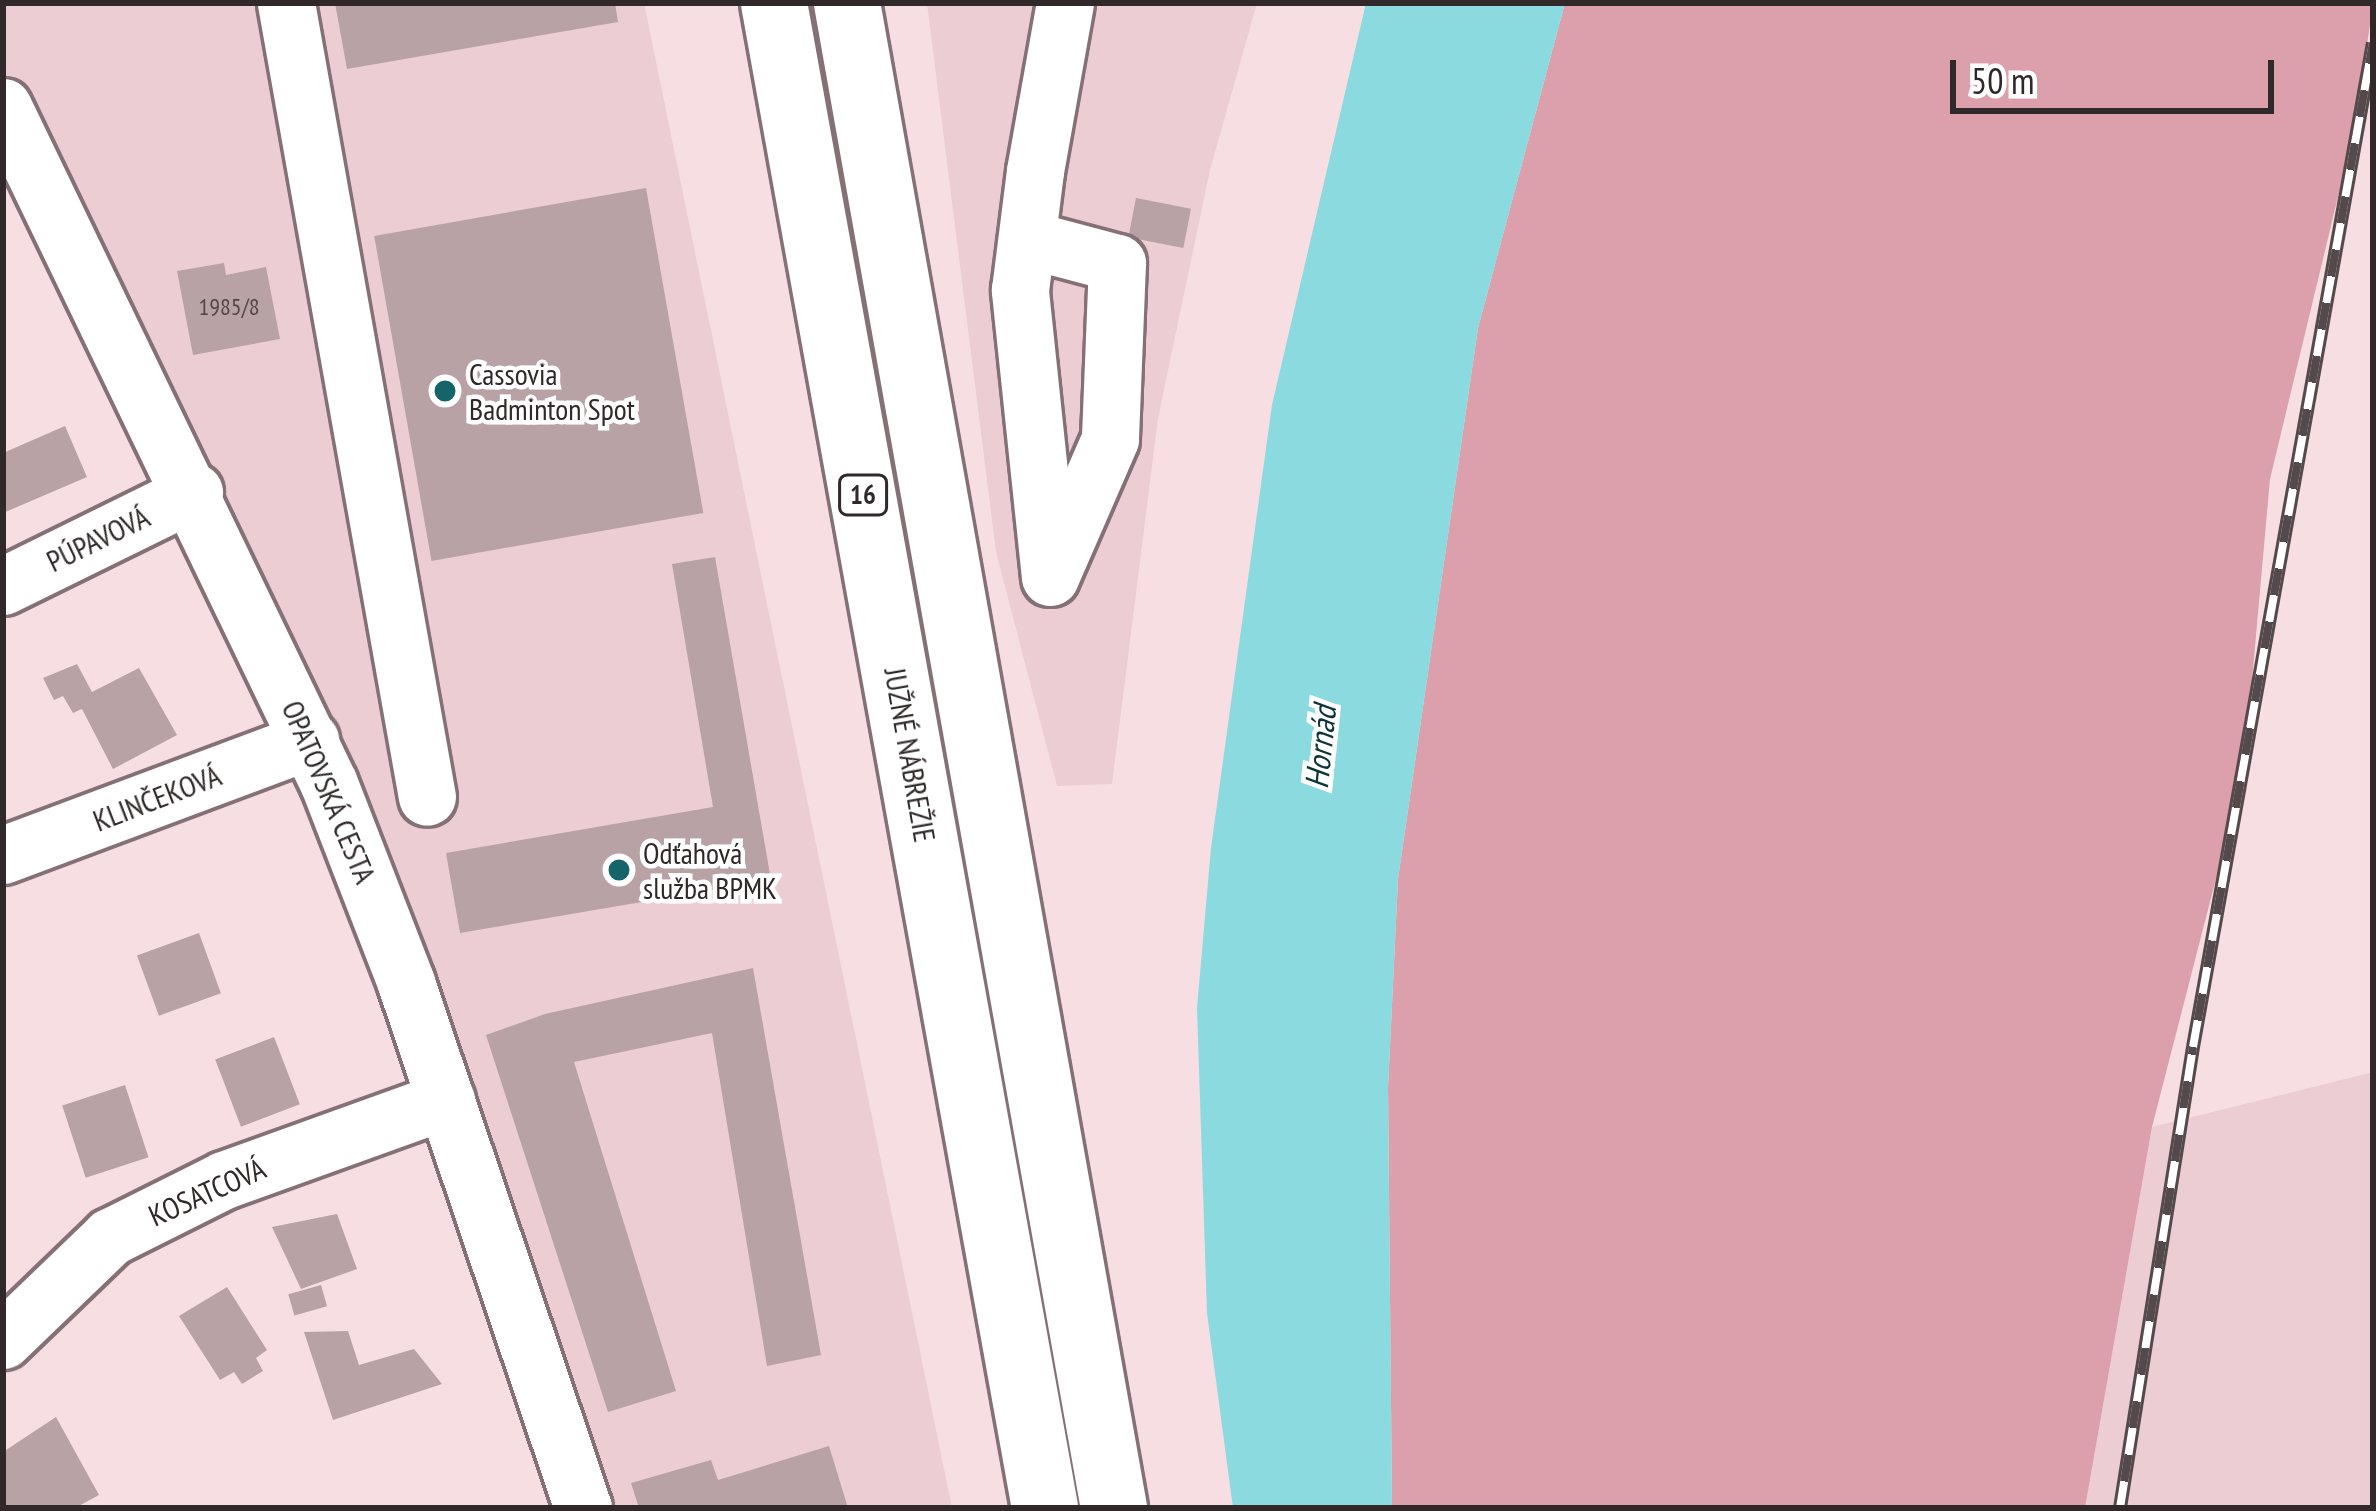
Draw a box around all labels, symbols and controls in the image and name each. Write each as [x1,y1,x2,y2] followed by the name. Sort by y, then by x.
[1956,36,2280,110] scale bar
[1971,57,2034,104] text: 50 m
[198,293,260,321] house number: 1985/8
[469,356,635,427] place label: Cassovia Badminton Spot
[432,378,458,404] marker: Cassovia Badminton Spot
[836,474,890,516] road number: 16
[41,499,155,579] street label: PÚPAVOVÁ
[877,665,943,845] street label: JUŽNÉ NÁBREŽIE
[274,695,384,889] street label: OPATOVSKÁ CESTA
[1296,704,1344,790] water label: Hornád
[88,757,226,839] street label: KLINČEKOVÁ
[643,835,777,906] place label: Odťahová služba BPMK
[606,857,632,883] marker: Odťahová služba BPMK
[143,1150,271,1234] street label: KOSATCOVÁ

